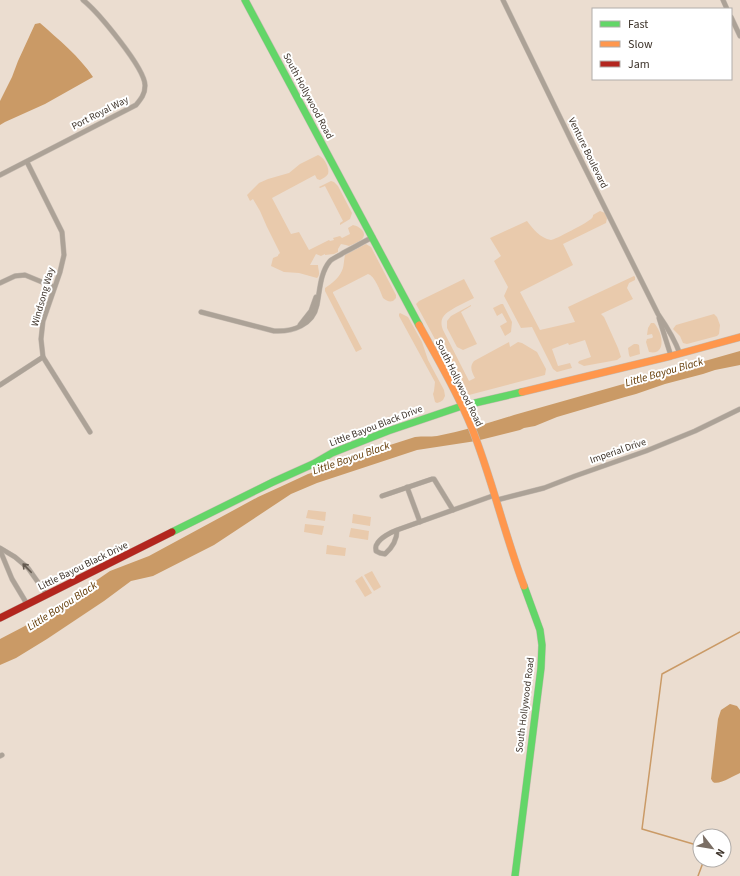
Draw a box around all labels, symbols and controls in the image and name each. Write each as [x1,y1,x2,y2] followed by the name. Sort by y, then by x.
[592,8,732,80] legend
[628,16,648,33] text: Fast
[628,36,653,53] text: Slow
[279,50,337,142] street label: South Hollywood Road
[628,56,650,73] text: Jam
[69,93,131,133] street label: Port Royal Way
[565,115,611,191] street label: Venture Boulevard
[28,266,58,328] street label: Windsong Way
[432,337,486,429] street label: South Hollywood Road
[623,353,706,390] water label: Little Bayou Black
[328,402,424,450] street label: Little Bayou Black Drive
[588,435,648,467] street label: Imperial Drive
[310,438,392,478] water label: Little Bayou Black
[36,538,130,594] street label: Little Bayou Black Drive
[22,563,32,573] one-way arrow
[24,577,101,634] water label: Little Bayou Black
[512,657,538,753] street label: South Hollywood Road
[692,828,732,868] north arrow
[712,846,728,860] text: N

